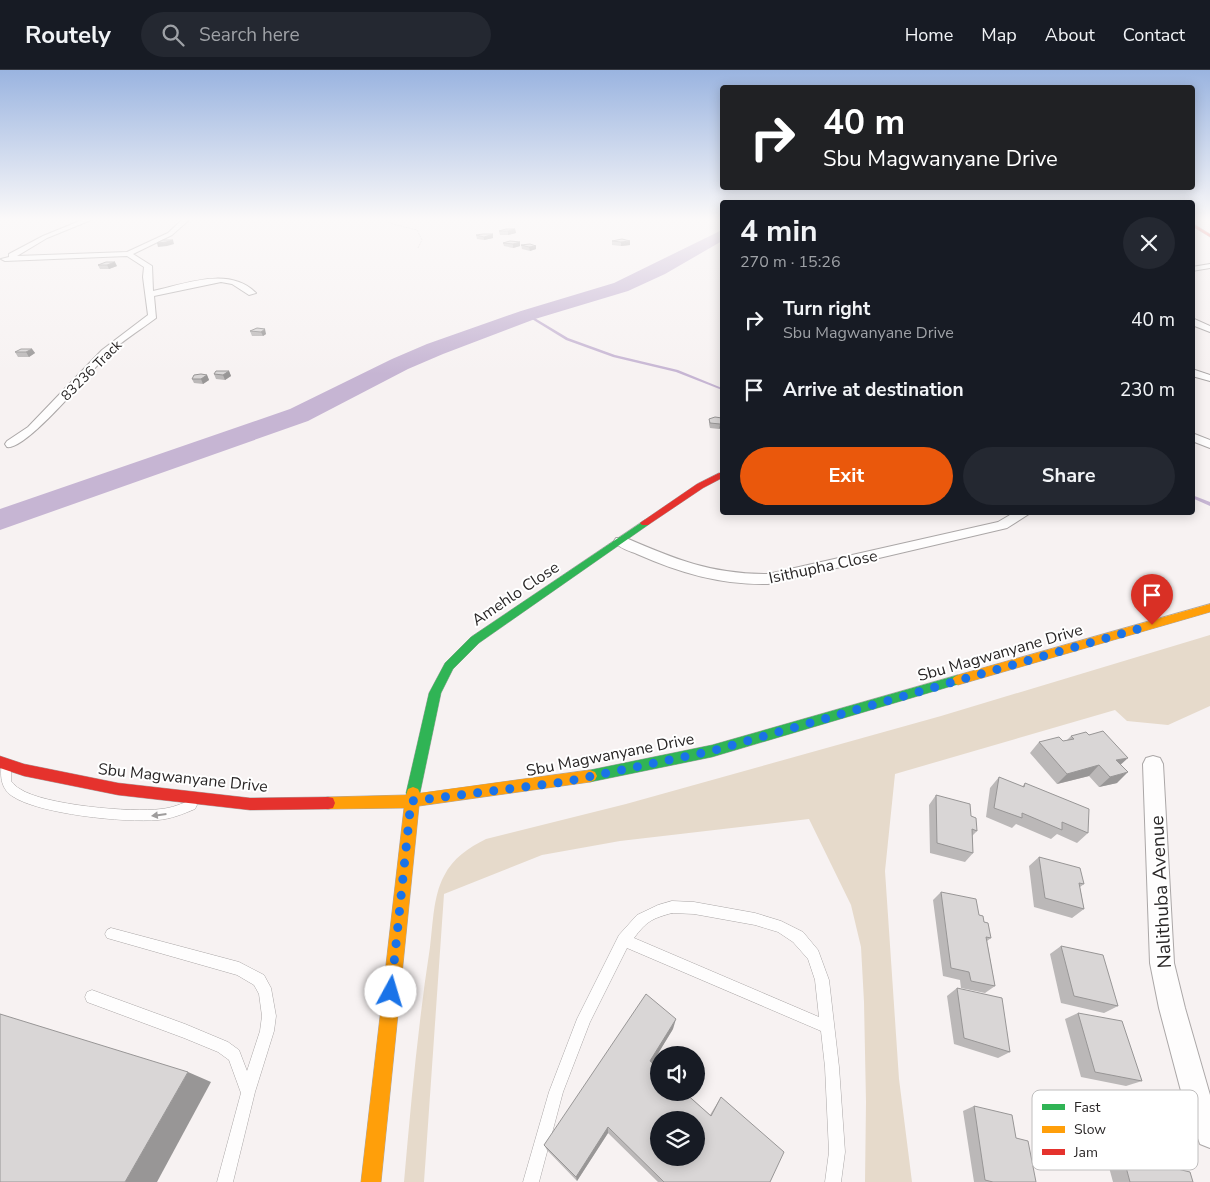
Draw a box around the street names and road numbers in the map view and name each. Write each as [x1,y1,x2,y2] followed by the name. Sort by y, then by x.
[57,335,127,405] street label: 83236 Track
[767,545,880,589] street label: Isithupha Close
[467,556,564,631] street label: Amehlo Close
[915,619,1085,687] street label: Sbu Magwanyane Drive
[524,728,696,782] street label: Sbu Magwanyane Drive
[97,758,269,798] street label: Sbu Magwanyane Drive
[1144,815,1178,969] street label: Nalithuba Avenue

